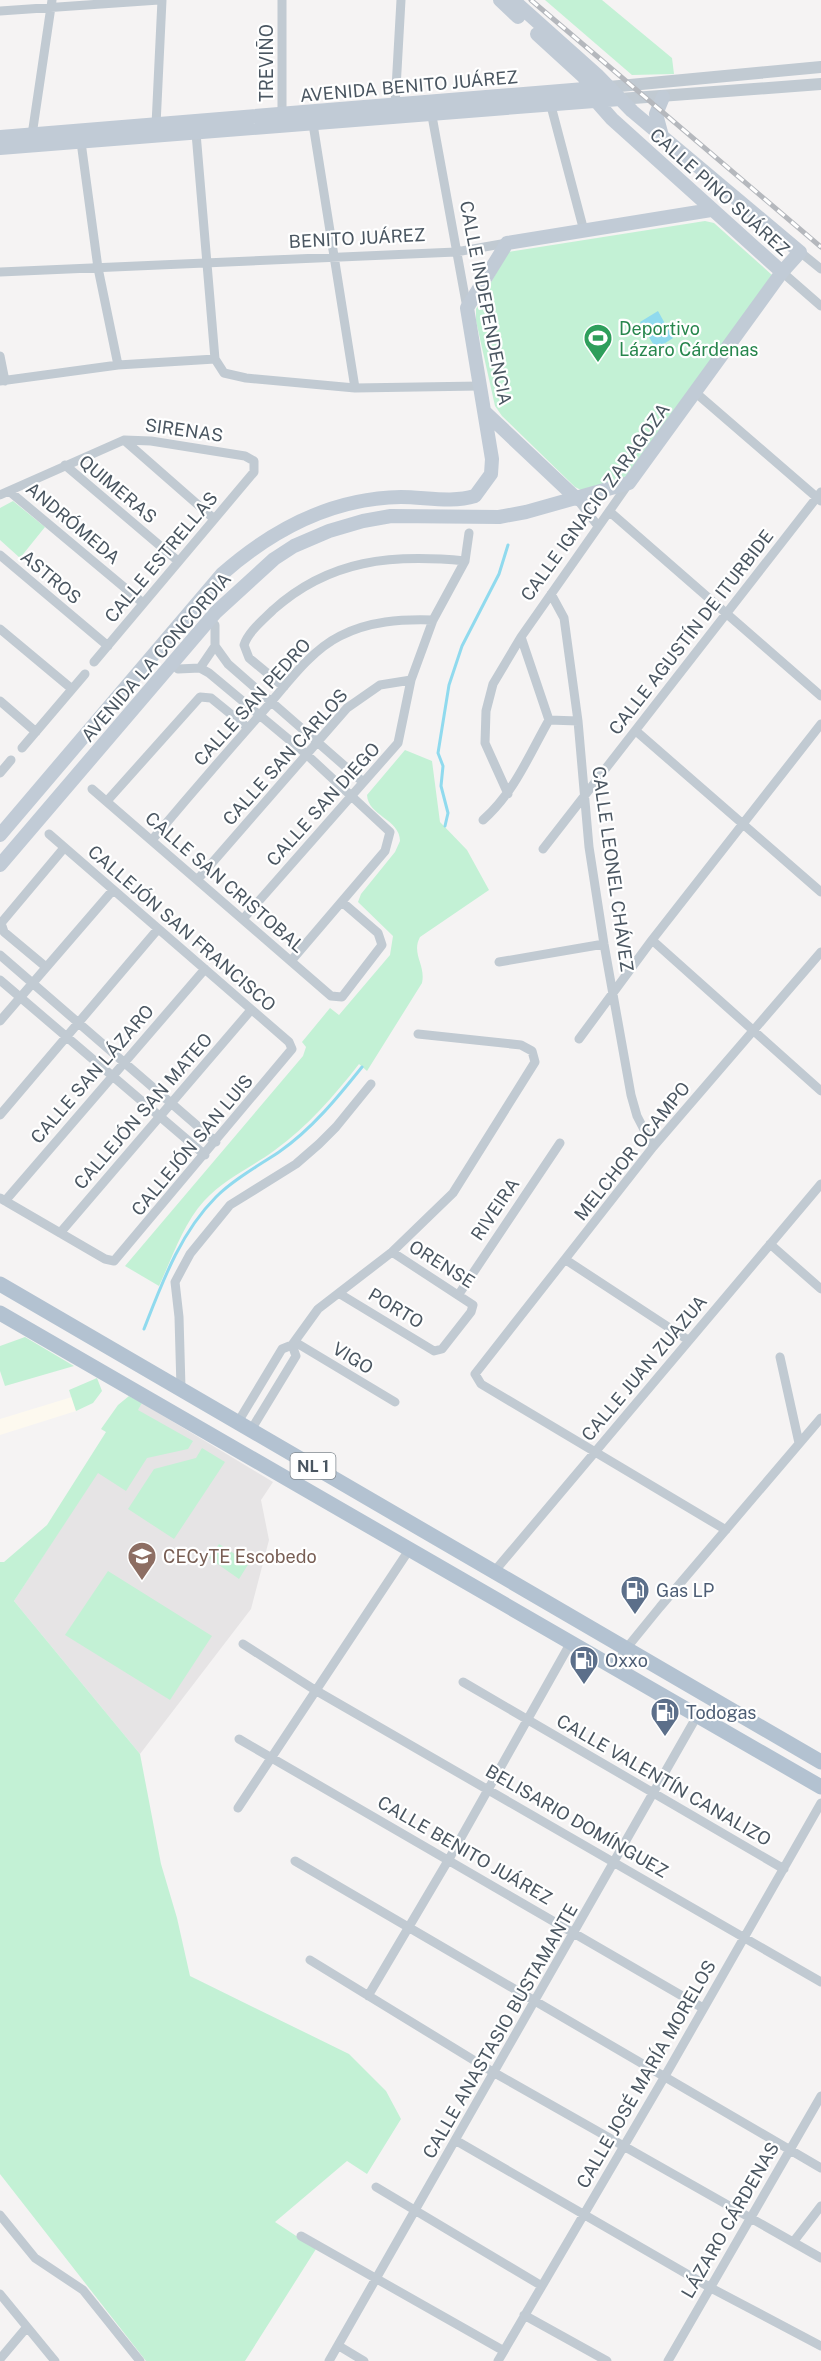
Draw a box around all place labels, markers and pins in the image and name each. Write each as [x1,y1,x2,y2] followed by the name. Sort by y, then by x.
[619,318,758,360] place label: Deportivo Lázaro Cárdenas
[582,322,614,364] sports icon: Deportivo Lázaro Cárdenas
[126,1540,158,1582] school or university icon: CECyTE Escobedo
[163,1546,317,1567] place label: CECyTE Escobedo
[619,1574,651,1616] fuel station icon: Gas LP
[656,1580,714,1601] place label: Gas LP
[568,1644,600,1686] fuel station icon: Oxxo
[605,1650,648,1671] place label: Oxxo
[649,1696,681,1738] fuel station icon: Todogas
[686,1702,756,1723] place label: Todogas

